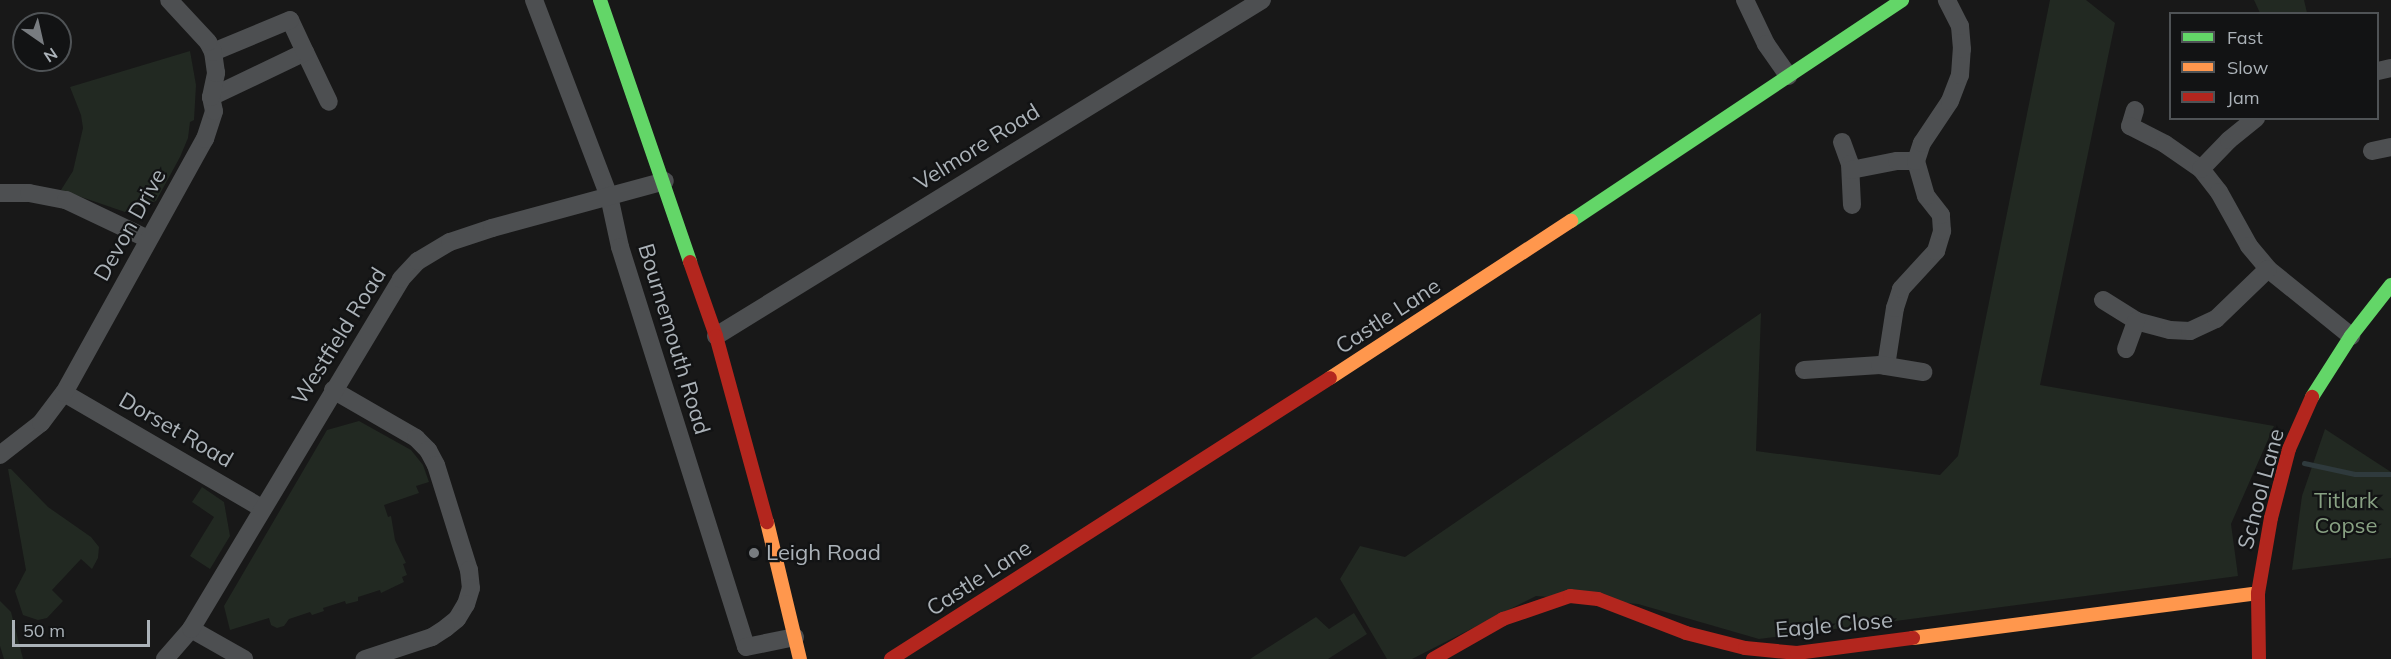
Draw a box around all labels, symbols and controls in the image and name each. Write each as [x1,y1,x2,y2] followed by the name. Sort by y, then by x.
[12,12,72,72] north arrow
[2169,12,2379,120] legend
[2227,26,2263,49] text: Fast
[40,44,62,67] text: N
[2227,56,2268,79] text: Slow
[2227,86,2260,109] text: Jam
[910,98,1044,196] street label: Velmore Road
[88,164,172,286] street label: Devon Drive
[632,241,716,437] street label: Bournemouth Road
[286,263,392,409] street label: Westfield Road
[1331,272,1445,360] street label: Castle Lane
[114,387,238,473] street label: Dorset Road
[2232,426,2290,552] street label: School Lane
[2314,487,2378,538] park label: Titlark Copse
[922,534,1036,622] street label: Castle Lane
[766,540,881,566] place label: Leigh Road
[747,546,761,560] marker: Leigh Road
[1774,607,1894,643] street label: Eagle Close
[15,608,153,646] scale bar
[23,619,65,642] text: 50 m

